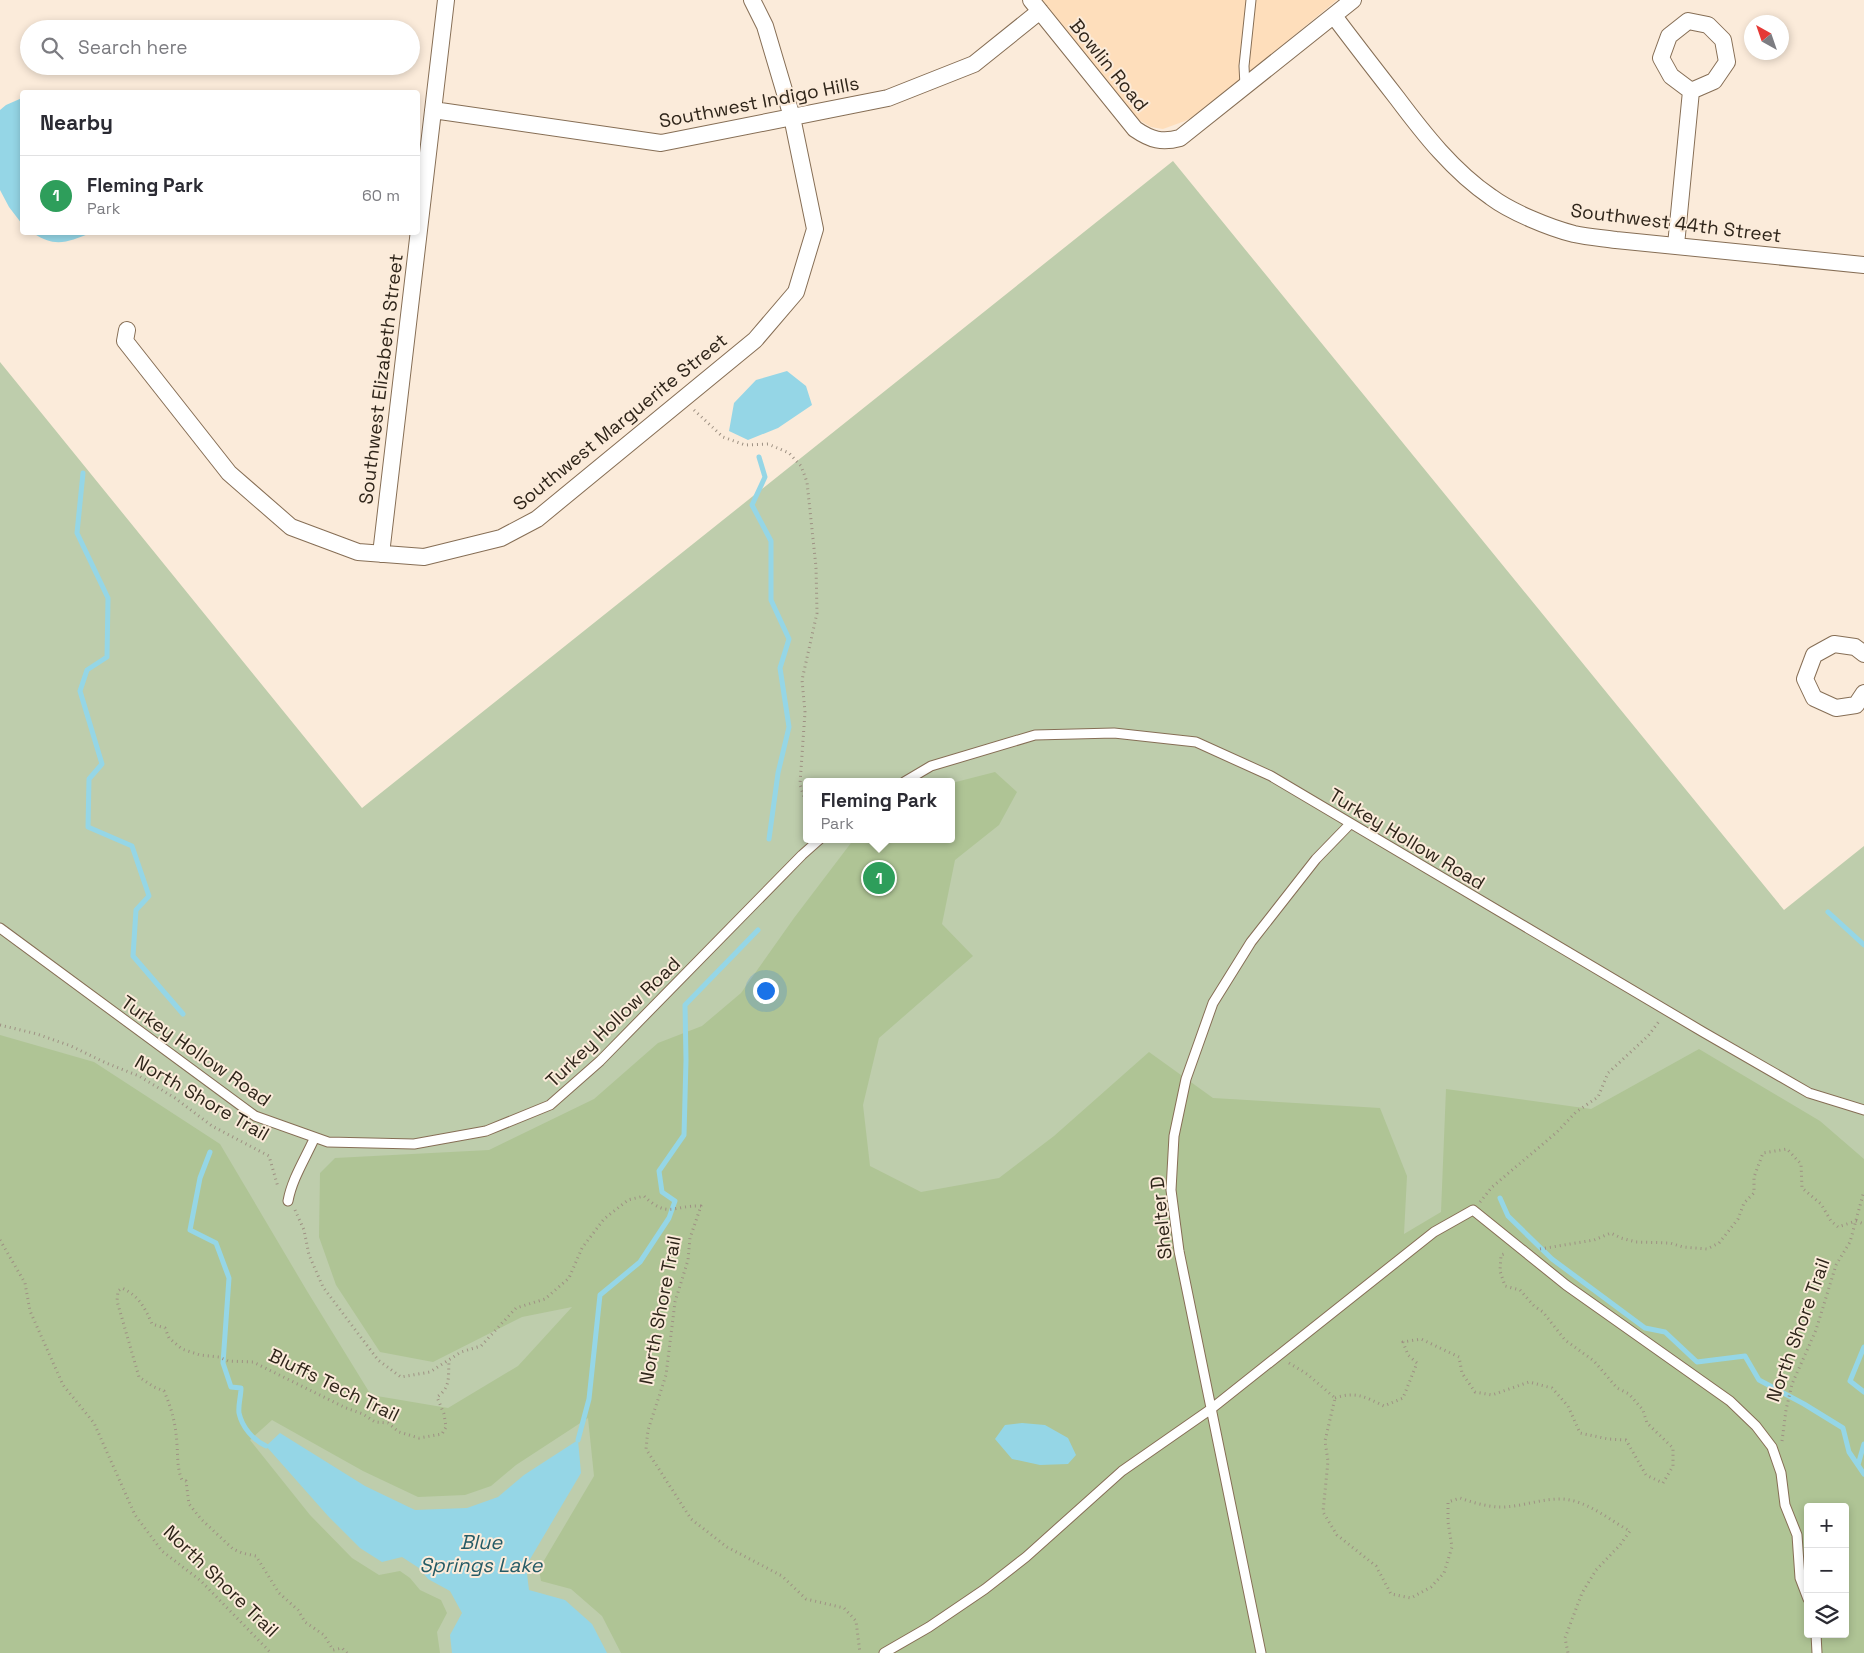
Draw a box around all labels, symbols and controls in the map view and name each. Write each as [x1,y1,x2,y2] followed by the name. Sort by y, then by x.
[1064,14,1154,116] street label: Bowlin Road
[1744,15,1789,60] north arrow
[20,20,420,75] search box
[38,34,66,62] icon: search
[78,35,188,60] text: Search here
[657,70,861,134] street label: Southwest Indigo Hills
[40,109,113,136] text: Nearby
[87,173,204,198] text: Fleming Park
[52,185,60,206] text: 1
[362,185,400,206] text: 60 m
[87,198,120,219] text: Park
[1569,198,1783,248] street label: Southwest 44th Street
[353,252,409,506] street label: Southwest Elizabeth Street
[508,328,732,516] street label: Southwest Marguerite Street
[803,778,955,843] popup
[1324,782,1490,896] street label: Turkey Hollow Road
[821,788,937,813] text: Fleming Park
[821,813,854,834] text: Park
[863,859,895,897] pin: 1
[540,951,686,1093] street label: Turkey Hollow Road
[753,978,779,1004] your location
[116,990,276,1112] street label: Turkey Hollow Road
[130,1049,274,1147] street label: North Shore Trail
[1144,1175,1178,1261] street label: Shelter D
[633,1233,687,1387] street label: North Shore Trail
[1760,1255,1836,1405] street label: North Shore Trail
[265,1343,403,1427] street label: Bluffs Tech Trail
[1804,1503,1849,1638] map controls
[1804,1503,1849,1548] button: +
[158,1520,284,1642] street label: North Shore Trail
[420,1529,544,1578] water label: Blue Springs Lake
[1804,1548,1849,1593] button: −
[1804,1593,1849,1638] button: layers

